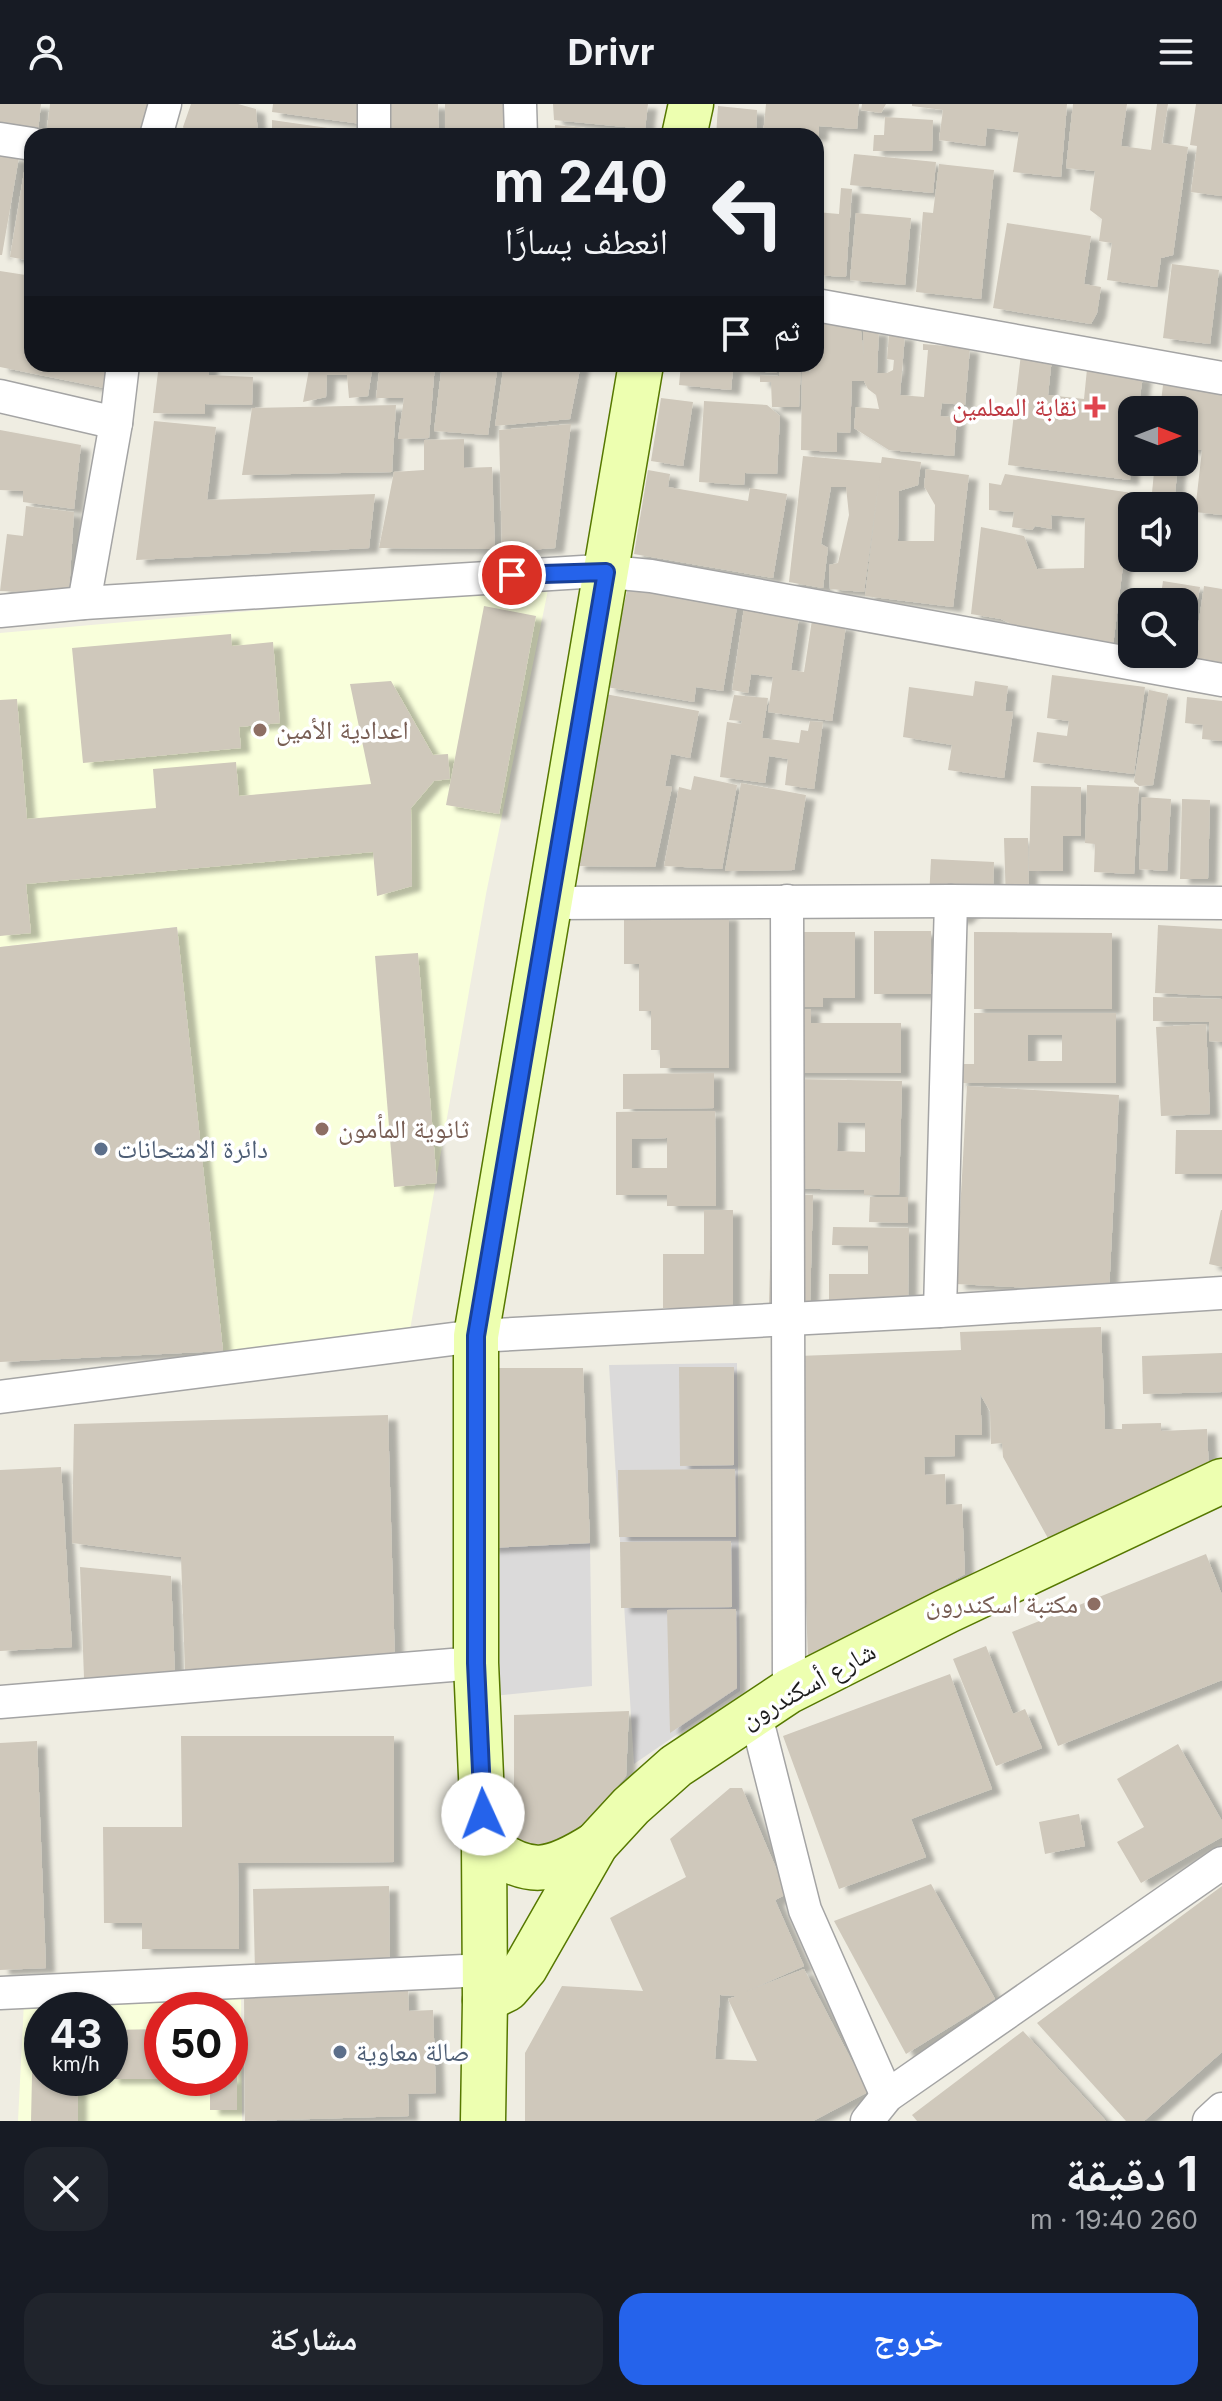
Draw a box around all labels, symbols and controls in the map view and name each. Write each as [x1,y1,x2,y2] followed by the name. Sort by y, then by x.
[24,30,68,74] icon: person
[568,30,654,74] text: Drivr
[1154,30,1198,74] icon: menu
[494,148,668,216] text: 240 m
[696,160,800,264] icon: left
[505,219,668,263] text: انعطف يسارًا
[714,312,758,356] icon: arrive
[774,312,800,348] text: ثم
[952,391,1077,423] place label: نقابة المعلمين
[1084,396,1106,418] marker: نقابة المعلمين
[1118,396,1198,476] north arrow
[1118,396,1198,668] map controls
[1118,492,1198,572] button: sound
[478,541,546,609] pin
[490,553,534,597] icon: arrive
[1118,588,1198,668] button: search
[276,714,409,746] place label: اعدادية الأمين
[251,721,269,739] marker: اعدادية الأمين
[338,1113,469,1145] place label: ثانوية المأمون
[313,1120,331,1138] marker: ثانوية المأمون
[117,1133,268,1164] place label: دائرة الامتحانات
[92,1140,110,1158] marker: دائرة الامتحانات
[926,1588,1078,1620] place label: مكتبة اسكندرون
[1085,1595,1103,1613] marker: مكتبة اسكندرون
[735,1635,881,1735] street label: شارع أسكندرون
[441,1772,525,1856] position arrow
[144,1992,248,2096] speed limit sign: 50
[50,2009,102,2058] text: 43
[356,2036,470,2067] place label: صالة معاوية
[331,2043,349,2061] marker: صالة معاوية
[52,2052,100,2076] text: km/h
[1065,2144,1198,2203] text: 1 دقيقة
[24,2147,108,2231] button: close
[1030,2204,1198,2235] text: 260 m · 19:40
[24,2293,603,2385] button: مشاركة
[619,2293,1198,2385] button: خروج

